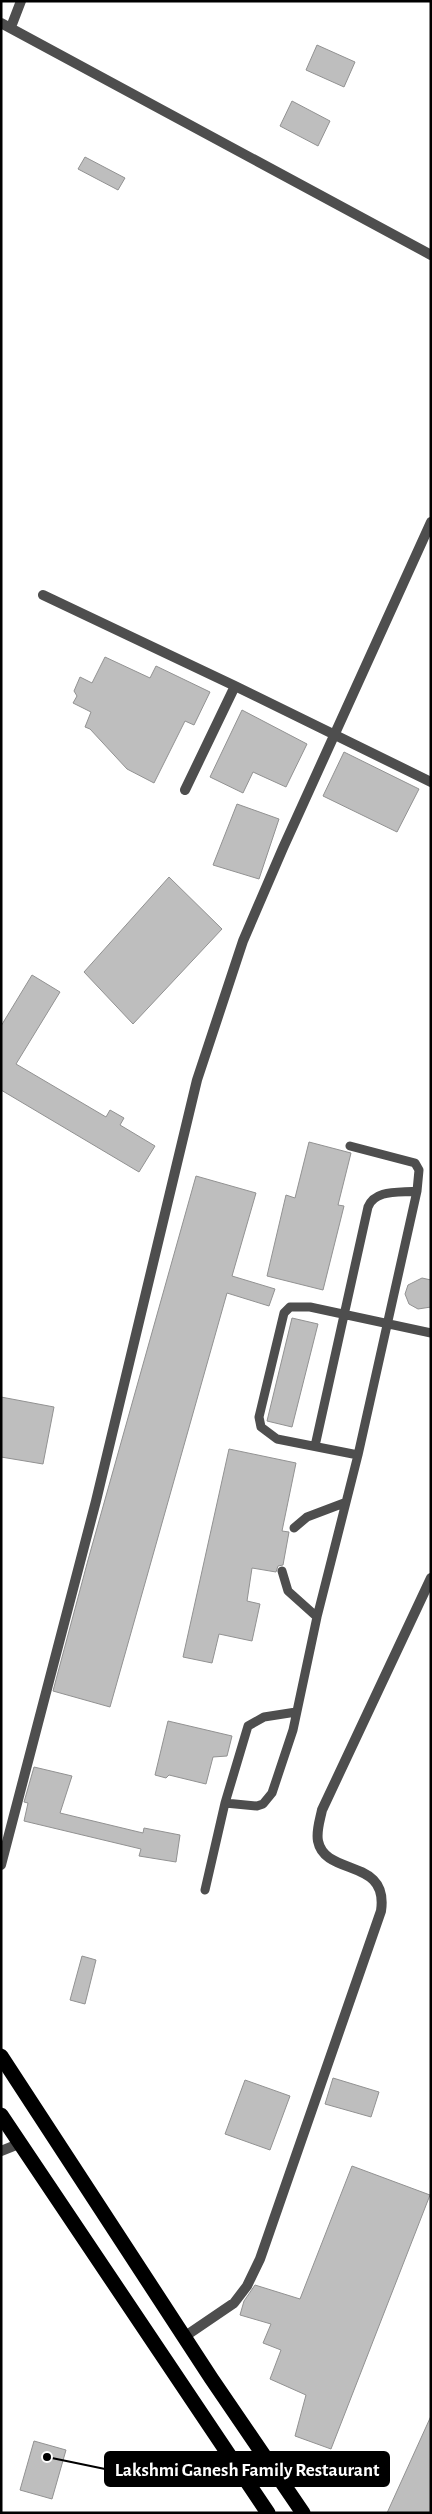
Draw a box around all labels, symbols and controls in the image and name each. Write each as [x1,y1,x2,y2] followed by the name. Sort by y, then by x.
[105,2452,389,2486] callout: Lakshmi Ganesh Family Restaurant
[115,2461,380,2480] text: Lakshmi Ganesh Family Restaurant

